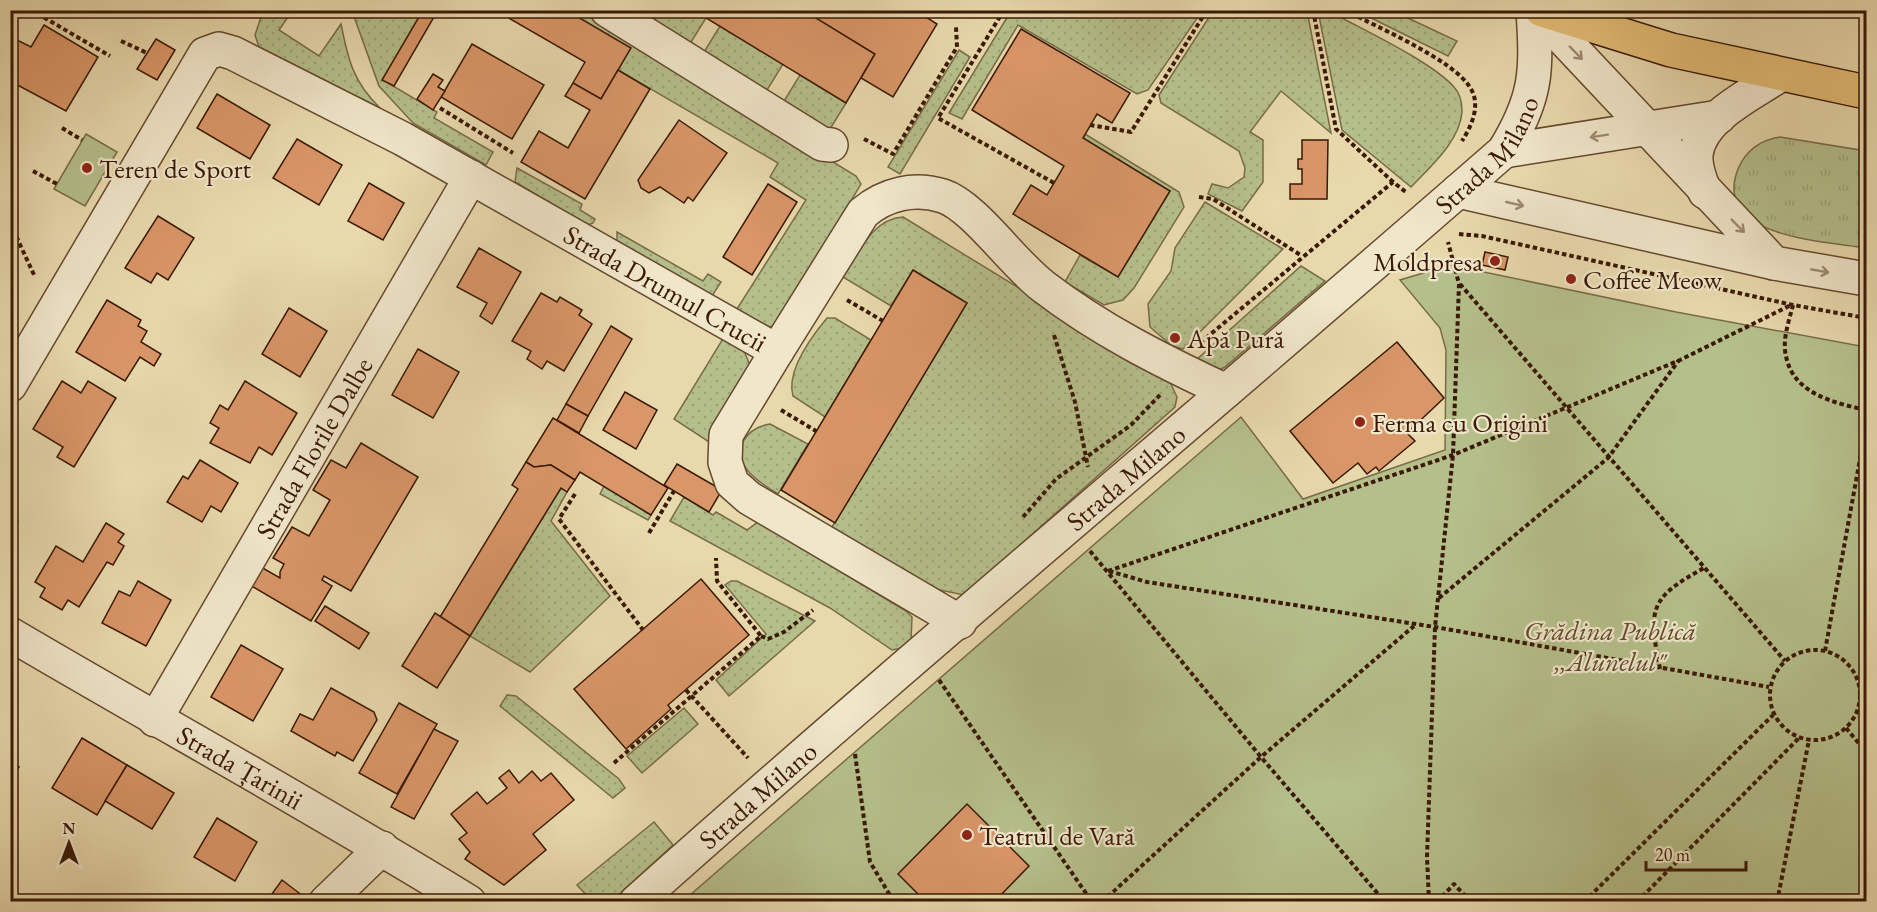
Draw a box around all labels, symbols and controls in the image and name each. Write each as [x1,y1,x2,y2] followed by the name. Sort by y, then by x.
[1569,45,1583,60] one-way arrow
[1427,92,1546,221] street label: Strada Milano
[1589,130,1609,141] one-way arrow
[99,151,252,186] place label: Teren de Sport
[80,161,94,175] marker: Teren de Sport
[1505,199,1524,210] one-way arrow
[558,216,774,360] street label: Strada Drumul Crucii
[1731,218,1745,233] one-way arrow
[1373,244,1483,279] place label: Moldpresa
[1488,254,1502,268] marker: Moldpresa
[1583,262,1723,297] place label: Coffee Meow
[1810,266,1830,277] one-way arrow
[1564,272,1578,286] marker: Coffee Meow
[1186,321,1284,356] place label: Apă Pură
[1168,331,1182,345] marker: Apă Pură
[247,351,380,545] street label: Strada Florile Dalbe
[1372,405,1548,440] place label: Ferma cu Origini
[1353,415,1367,429] marker: Ferma cu Origini
[1058,416,1192,538] street label: Strada Milano
[1524,613,1697,679] park label: Grădina Publică ,,Alunelul"
[171,717,310,817] street label: Strada Țarinii
[691,733,824,856] street label: Strada Milano
[39,813,99,873] north arrow
[63,818,76,839] text: N
[979,818,1135,853] place label: Teatrul de Vară
[960,828,974,842] marker: Teatrul de Vară
[1646,834,1746,872] scale bar
[1655,843,1690,866] text: 20 m

